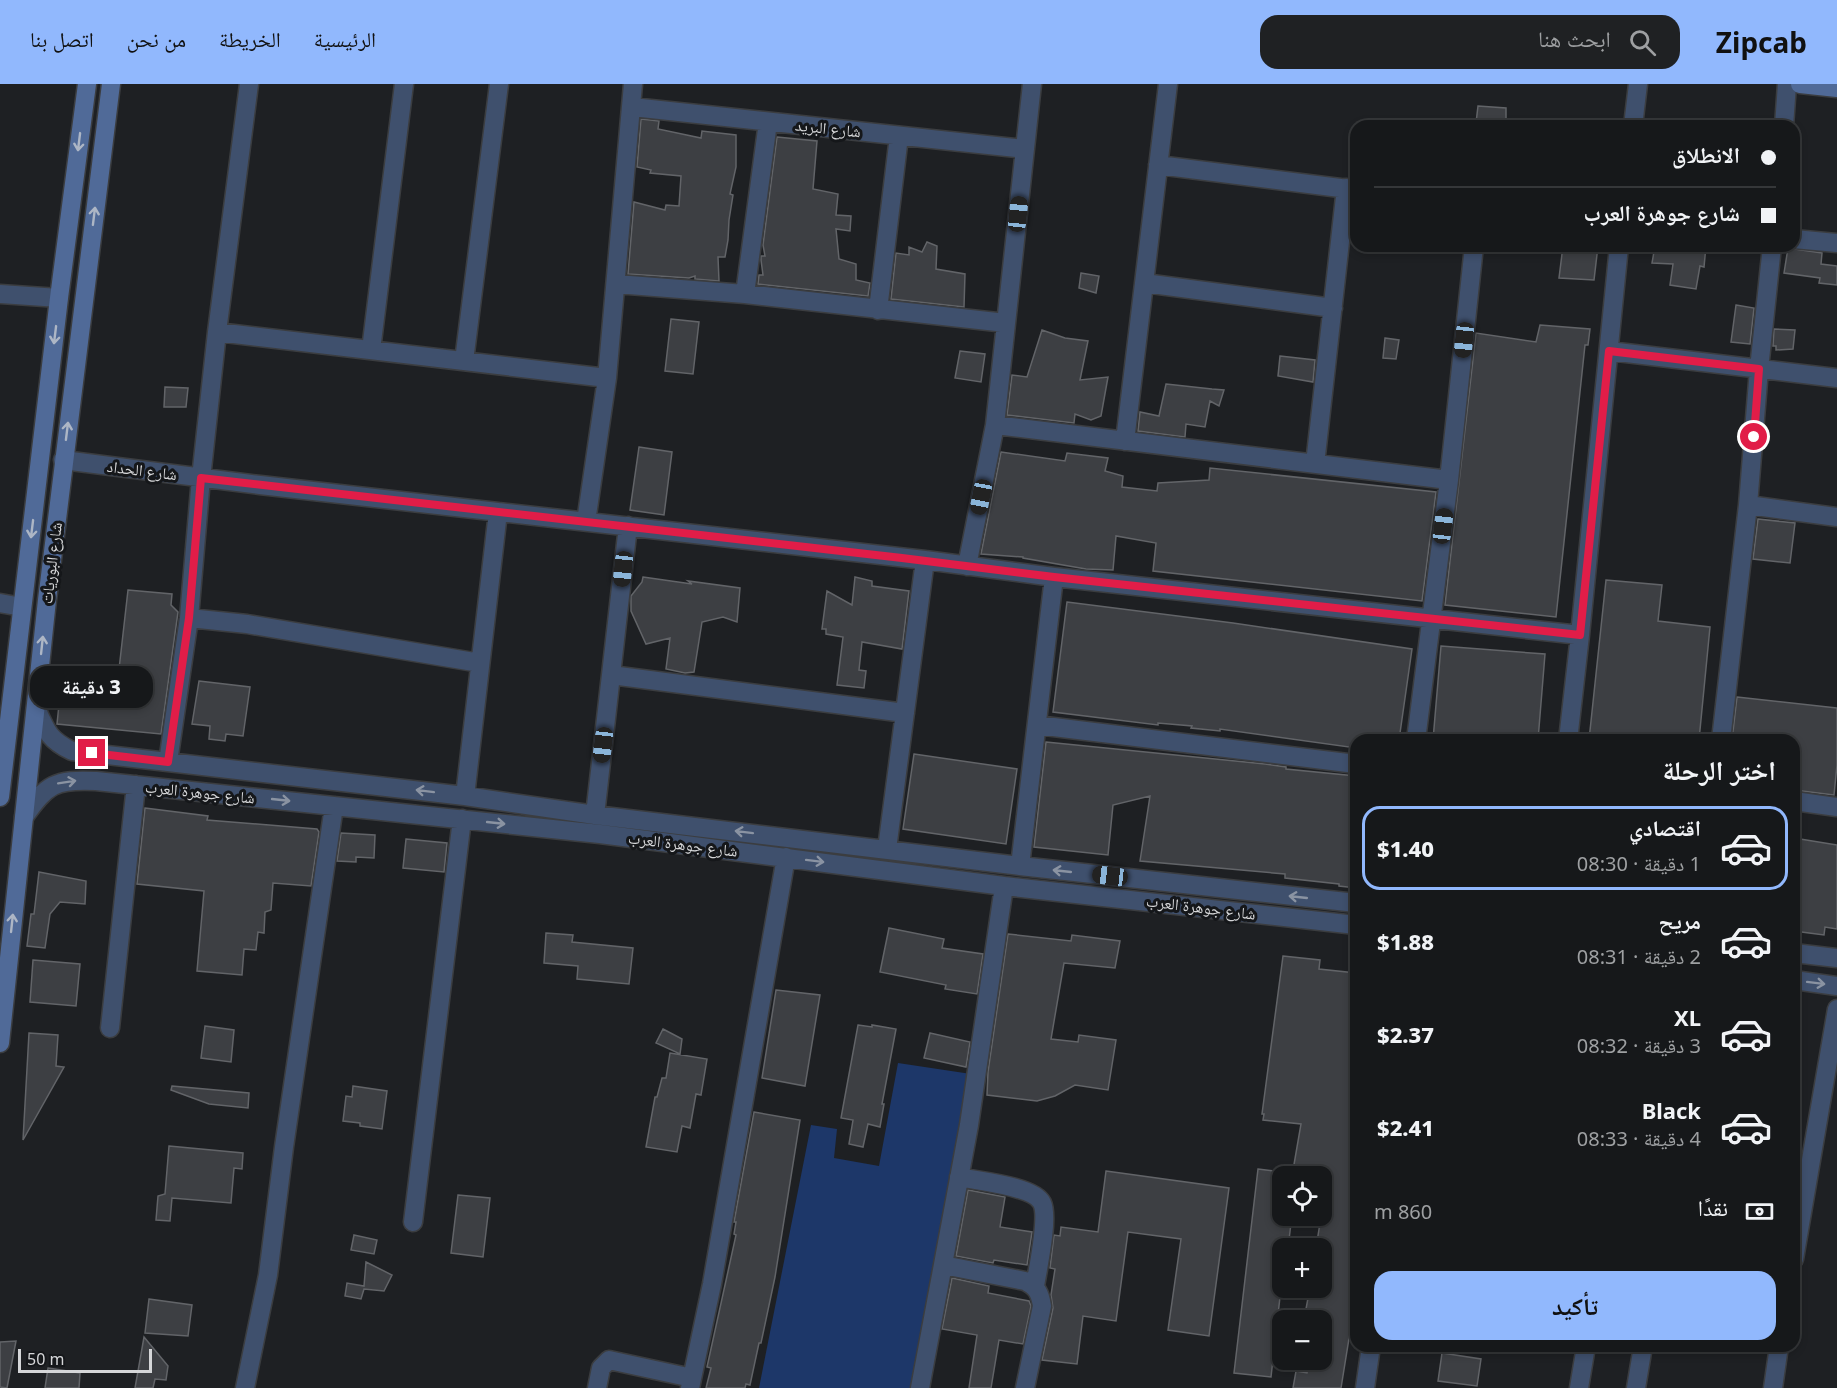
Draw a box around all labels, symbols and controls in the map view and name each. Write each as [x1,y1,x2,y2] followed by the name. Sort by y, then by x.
[1260,15,1680,69] search box
[1538,23,1611,53] text: ابحث هنا
[1716,23,1807,61] text: Zipcab
[30,25,94,53] text: اتصل بنا
[127,25,186,53] text: من نحن
[219,25,281,53] text: الخريطة
[314,25,376,53] text: الرئيسية
[1626,26,1659,59] icon: search
[794,114,862,142] street label: شارع البريد
[74,132,85,151] one-way arrow
[1672,139,1740,169] text: الانطلاق
[1007,195,1029,233] car
[1584,197,1740,227] text: شارع جوهرة العرب
[89,207,100,227] one-way arrow
[1453,321,1475,359] car
[49,325,60,345] one-way arrow
[62,421,73,441] one-way arrow
[1740,423,1767,450] route start
[106,455,178,485] street label: شارع الحداد
[969,478,993,516] car
[1432,507,1454,545] car
[26,519,37,538] one-way arrow
[35,521,67,605] street label: شارع البوريات
[612,550,634,588] car
[37,636,48,656] one-way arrow
[31,666,154,708] callout: 3 دقيقة
[62,673,121,700] text: 3 دقيقة
[592,726,614,764] car
[78,739,105,766] route end
[1662,751,1776,788] text: اختر الرحلة
[144,775,256,809] street label: شارع جوهرة العرب
[56,776,76,787] one-way arrow
[416,785,436,796] one-way arrow
[271,795,291,806] one-way arrow
[1629,812,1701,842] text: اقتصادي
[486,818,506,829] one-way arrow
[1719,821,1773,875] icon: car
[627,826,739,862] street label: شارع جوهرة العرب
[734,826,754,837] one-way arrow
[1377,833,1434,863] text: $1.40
[1577,850,1701,877] text: 1 دقيقة · 08:30
[805,855,824,866] one-way arrow
[1053,865,1073,876] one-way arrow
[1091,865,1129,887] car
[1145,889,1257,925] street label: شارع جوهرة العرب
[1288,891,1308,902] one-way arrow
[1658,905,1701,935] text: مريح
[7,913,18,933] one-way arrow
[1719,914,1773,968] icon: car
[1377,926,1434,956] text: $1.88
[1577,943,1701,970] text: 2 دقيقة · 08:31
[1805,977,1825,988] one-way arrow
[1674,1002,1701,1032] text: XL
[1719,1007,1773,1061] icon: car
[1377,1019,1434,1049] text: $2.37
[1577,1032,1701,1059] text: 3 دقيقة · 08:32
[1642,1095,1701,1125] text: Black
[1719,1100,1773,1154] icon: car
[1377,1112,1434,1142] text: $2.41
[1577,1125,1701,1152] text: 4 دقيقة · 08:33
[1272,1166,1332,1370] map controls
[1272,1166,1332,1226] button: locate
[1698,1192,1728,1222] text: نقدًا
[1743,1195,1776,1228] icon: cash
[1374,1198,1432,1225] text: 860 m
[1272,1238,1332,1298] button: +
[1374,1271,1776,1340] button: تأكيد
[1272,1310,1332,1370] button: −
[18,1346,152,1374] scale bar
[27,1348,64,1370] text: 50 m

